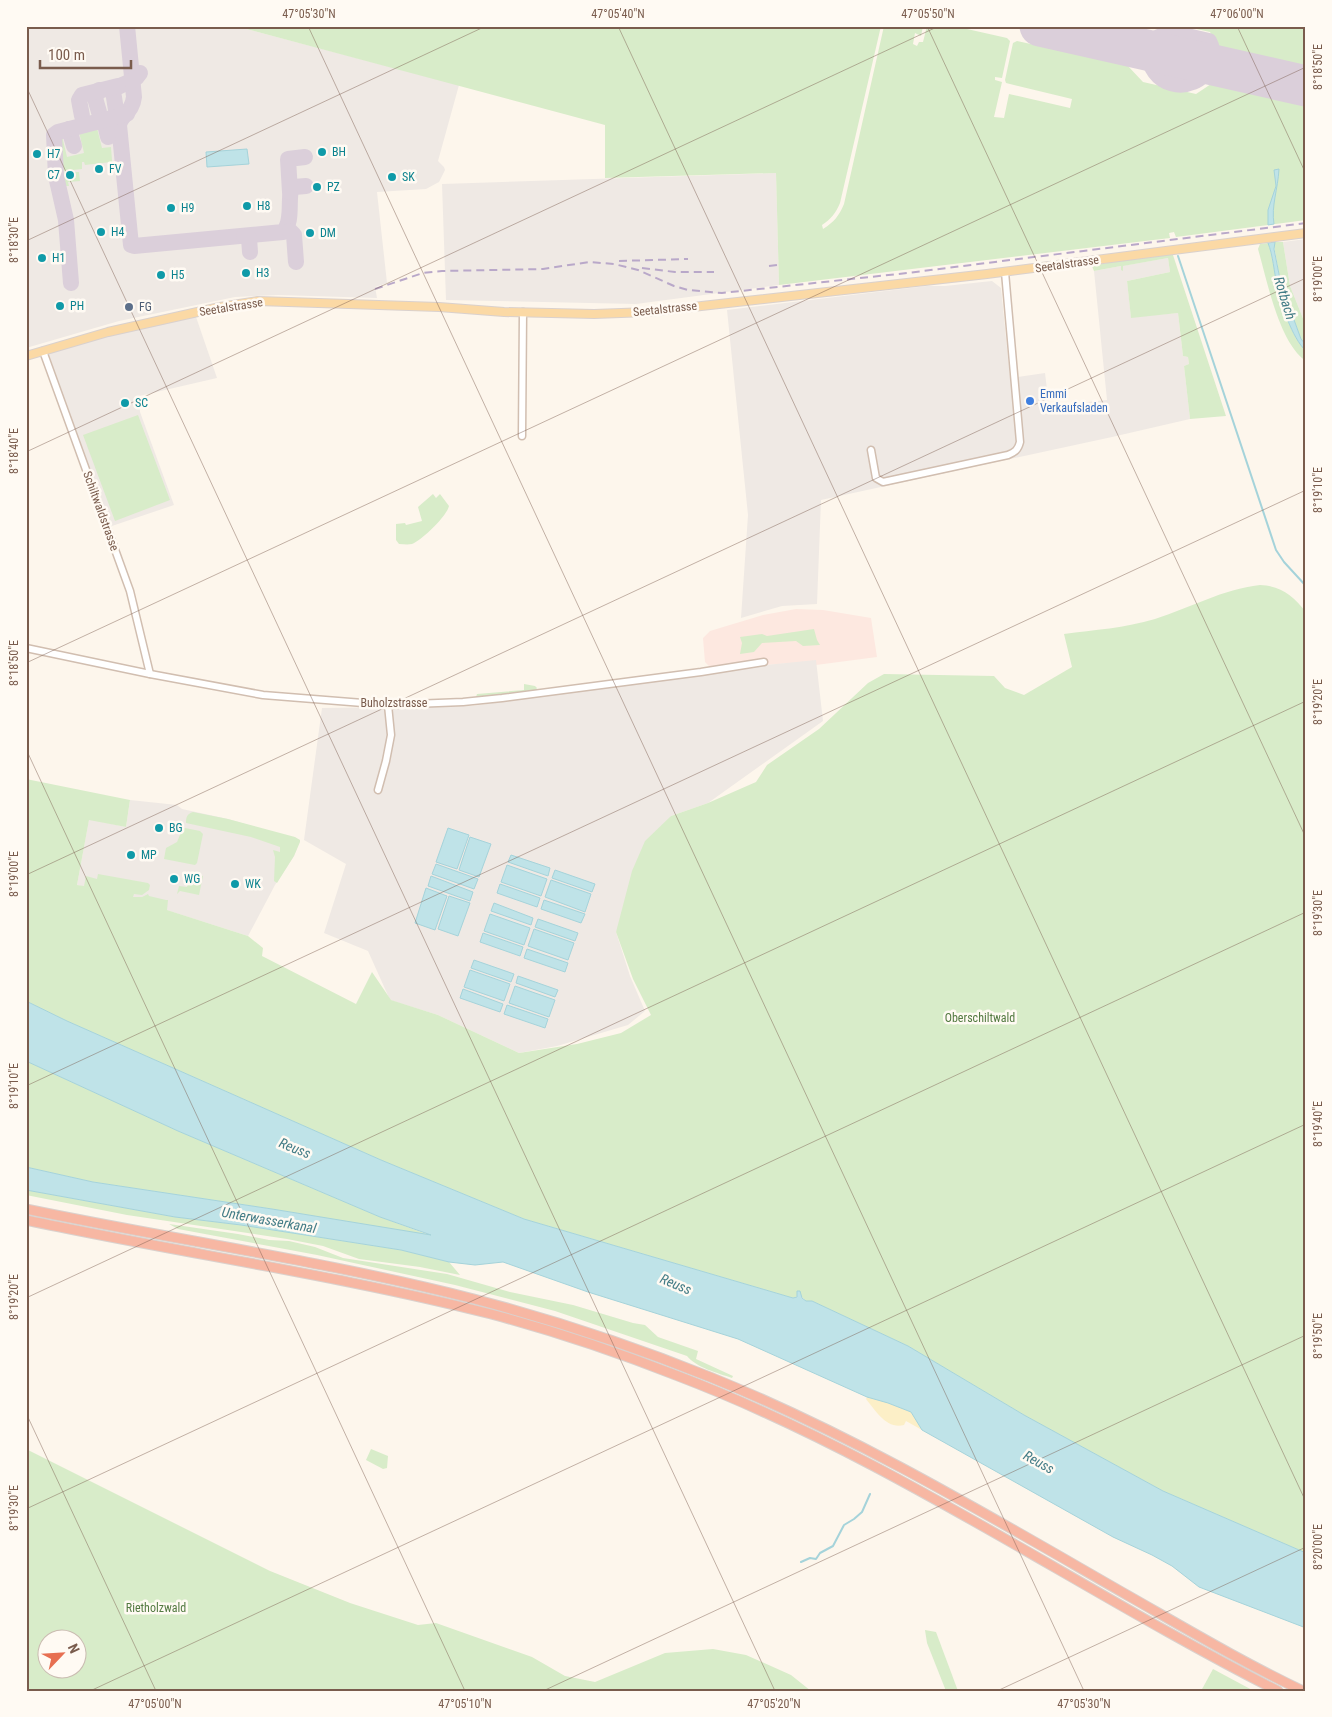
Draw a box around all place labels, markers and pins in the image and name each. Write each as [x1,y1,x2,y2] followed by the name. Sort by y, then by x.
[332,145,346,159] place label: BH
[316,146,328,158] marker: BH
[47,147,60,161] place label: H7
[31,148,43,160] marker: H7
[109,162,122,176] place label: FV
[93,163,105,175] marker: FV
[47,168,60,182] place label: C7
[64,169,76,181] marker: C7
[402,170,415,184] place label: SK
[386,171,398,183] marker: SK
[327,180,340,194] place label: PZ
[311,181,323,193] marker: PZ
[257,199,270,213] place label: H8
[241,200,253,212] marker: H8
[181,201,194,215] place label: H9
[165,202,177,214] marker: H9
[111,225,124,239] place label: H4
[95,226,107,238] marker: H4
[320,226,336,240] place label: DM
[304,227,316,239] marker: DM
[52,251,65,265] place label: H1
[36,252,48,264] marker: H1
[256,266,269,280] place label: H3
[240,267,252,279] marker: H3
[171,268,184,282] place label: H5
[155,269,167,281] marker: H5
[70,299,84,313] place label: PH
[54,300,66,312] marker: PH
[139,300,152,314] place label: FG
[123,301,135,313] marker: FG
[1040,387,1108,415] place label: Emmi Verkaufsladen
[1024,395,1036,407] marker: Emmi Verkaufsladen
[135,396,148,410] place label: SC
[119,397,131,409] marker: SC
[169,821,183,835] place label: BG
[153,822,165,834] marker: BG
[141,848,157,862] place label: MP
[125,849,137,861] marker: MP
[184,872,200,886] place label: WG
[168,873,180,885] marker: WG
[245,877,261,891] place label: WK
[229,878,241,890] marker: WK

